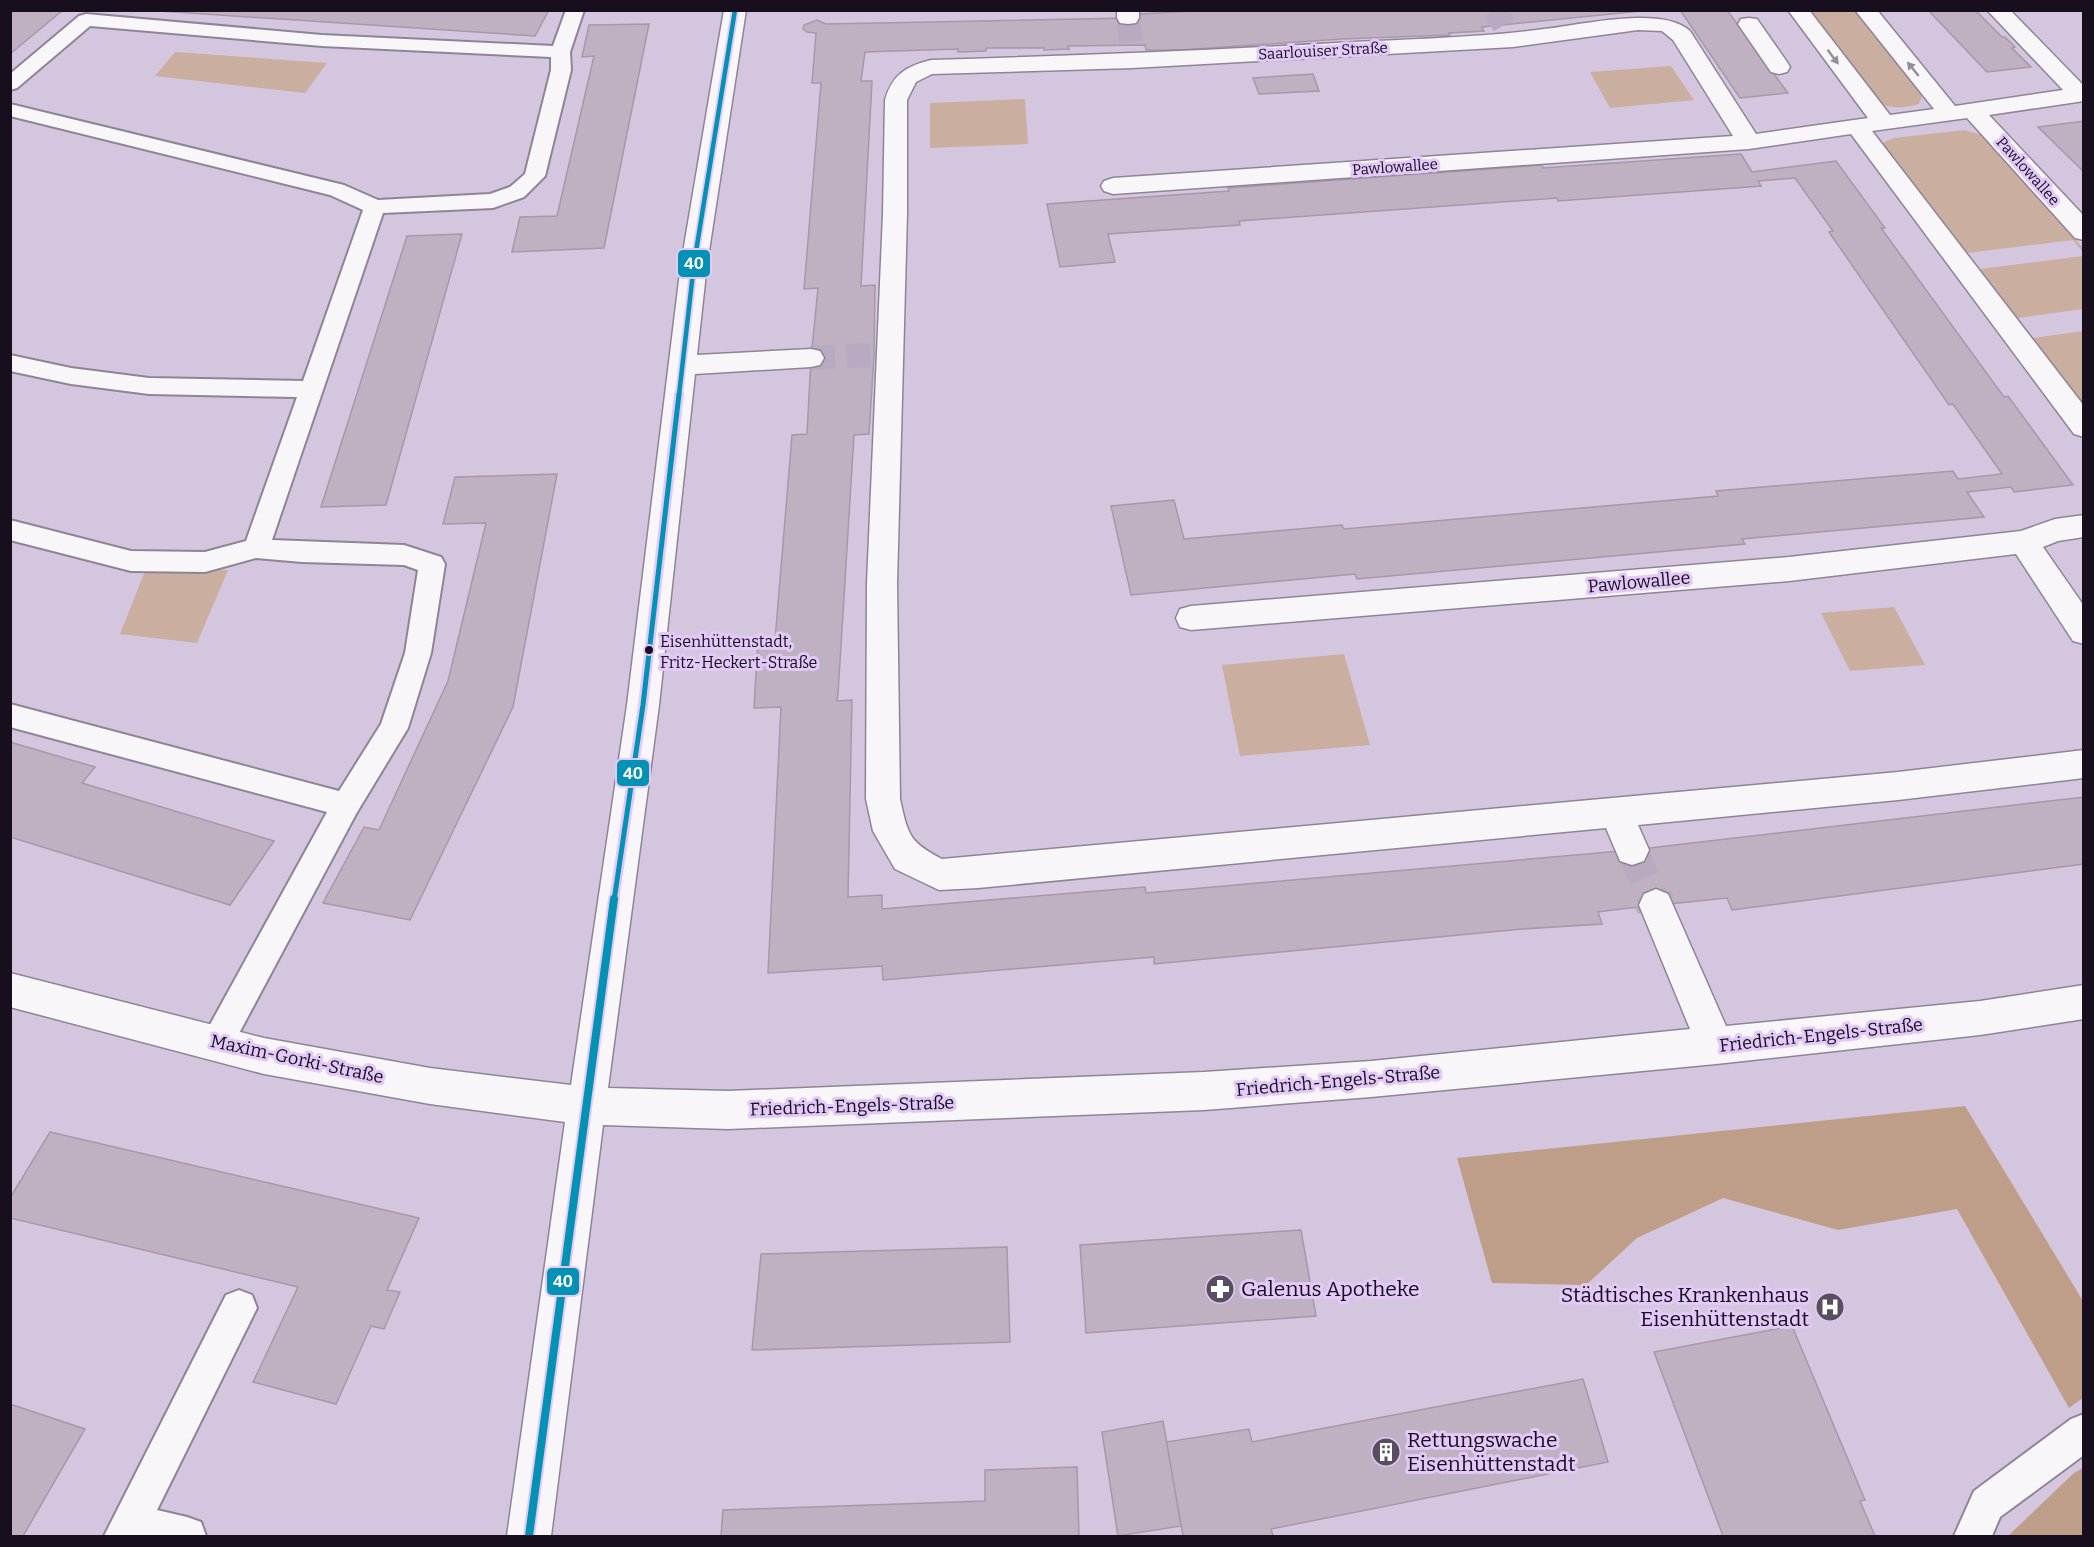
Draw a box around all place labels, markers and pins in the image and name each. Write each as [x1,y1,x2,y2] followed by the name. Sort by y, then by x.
[660,632,817,672] place label: Eisenhüttenstadt, Fritz-Heckert-Straße
[643,644,655,656] marker: Eisenhüttenstadt, Fritz-Heckert-Straße
[1204,1273,1236,1305] pharmacy icon: Galenus Apotheke
[1241,1276,1419,1302] place label: Galenus Apotheke
[1561,1282,1809,1332] place label: Städtisches Krankenhaus Eisenhüttenstadt
[1814,1291,1846,1323] hospital icon: Städtisches Krankenhaus Eisenhüttenstadt
[1407,1427,1576,1477] place label: Rettungswache Eisenhüttenstadt
[1370,1436,1402,1468] building icon: Rettungswache Eisenhüttenstadt

